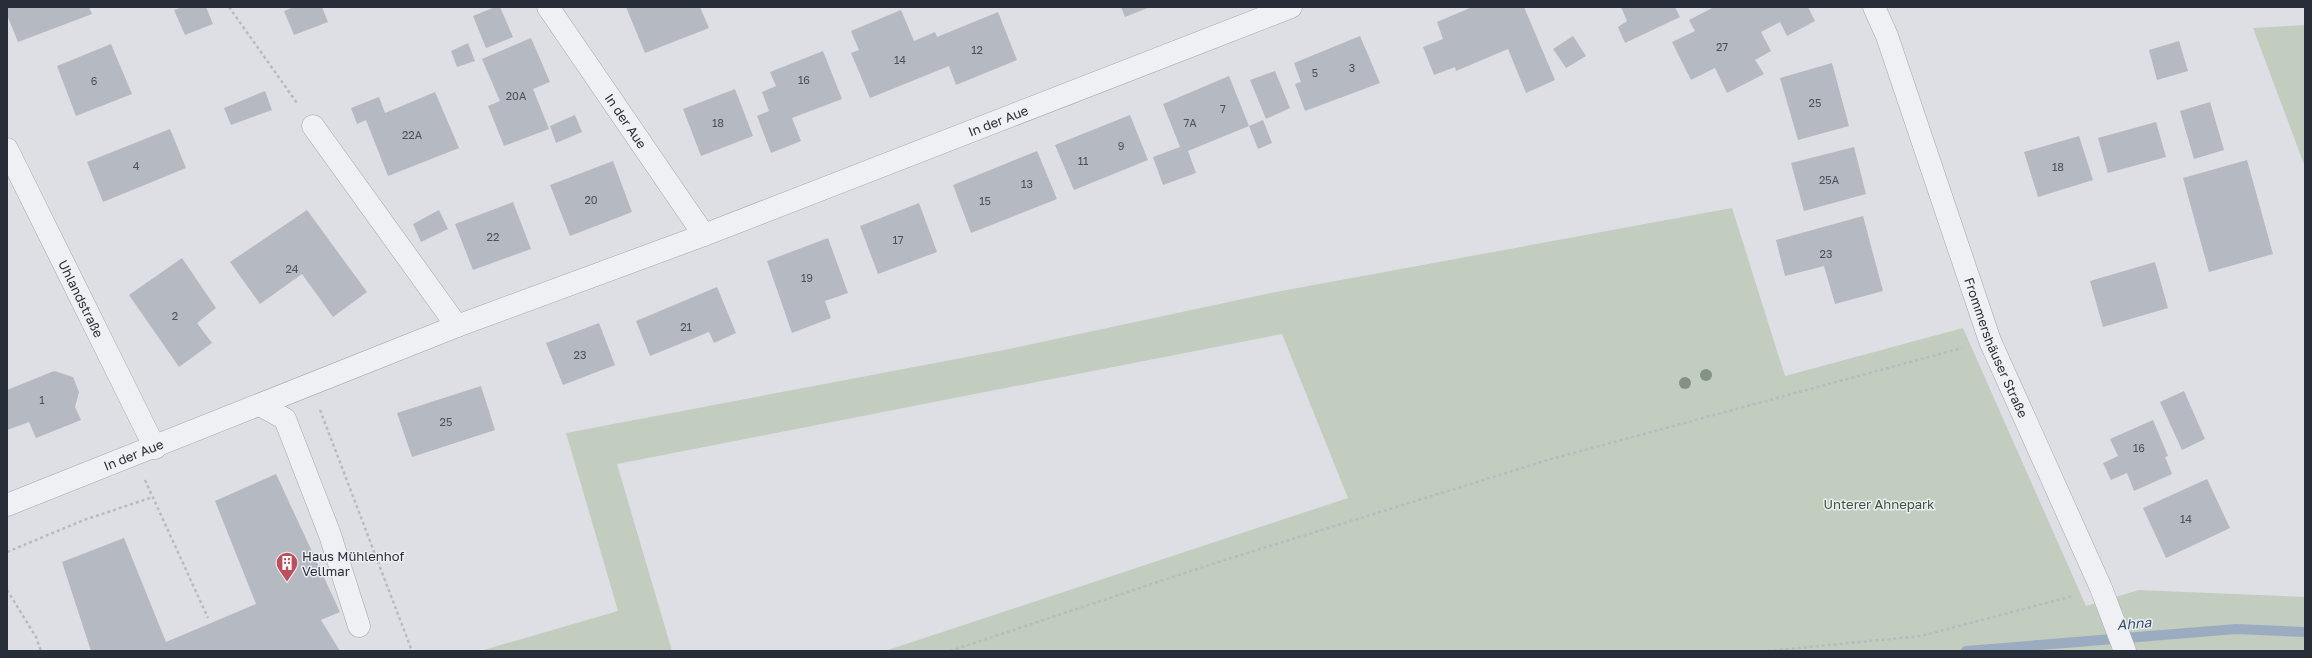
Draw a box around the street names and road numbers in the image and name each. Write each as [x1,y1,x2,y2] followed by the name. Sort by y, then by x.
[602,90,650,151] street label: In der Aue
[966,102,1030,140] street label: In der Aue
[55,257,107,340] street label: Uhlandstraße
[1961,275,2031,420] street label: Frommershäuser Straße
[101,436,166,474] street label: In der Aue

